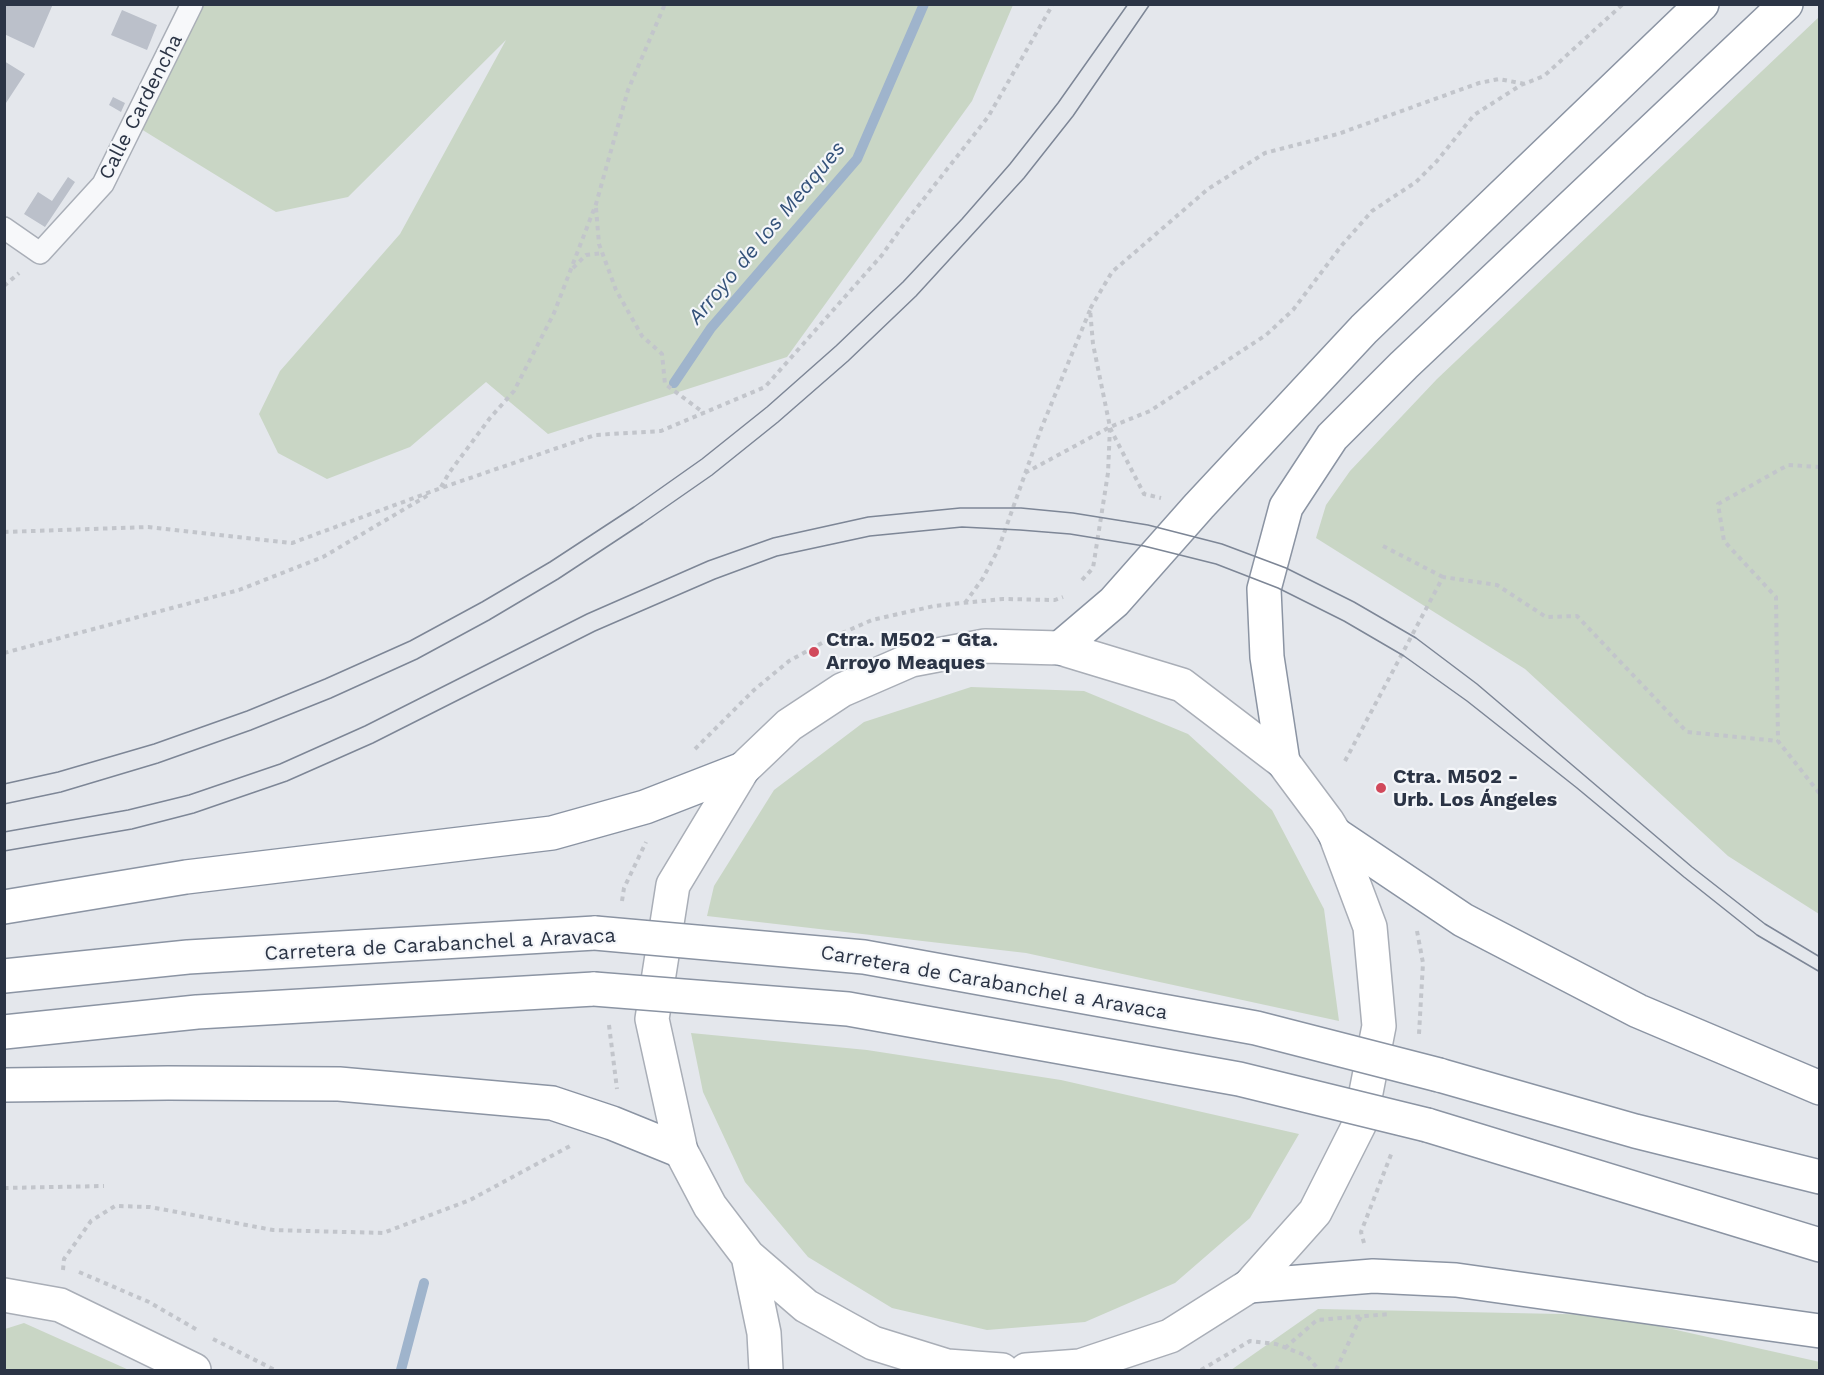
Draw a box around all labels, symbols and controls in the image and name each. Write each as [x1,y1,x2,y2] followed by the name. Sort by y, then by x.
[94,30,188,184] street label: Calle Cardencha
[683,136,851,330] water label: Arroyo de los Meaques
[826,628,998,675] place label: Ctra. M502 - Gta. Arroyo Meaques
[807,645,821,659] marker: Ctra. M502 - Gta. Arroyo Meaques
[1393,765,1557,812] place label: Ctra. M502 - Urb. Los Ángeles
[1374,781,1388,795] marker: Ctra. M502 - Urb. Los Ángeles
[264,924,616,966] street label: Carretera de Carabanchel a Aravaca
[819,941,1169,1025] street label: Carretera de Carabanchel a Aravaca

